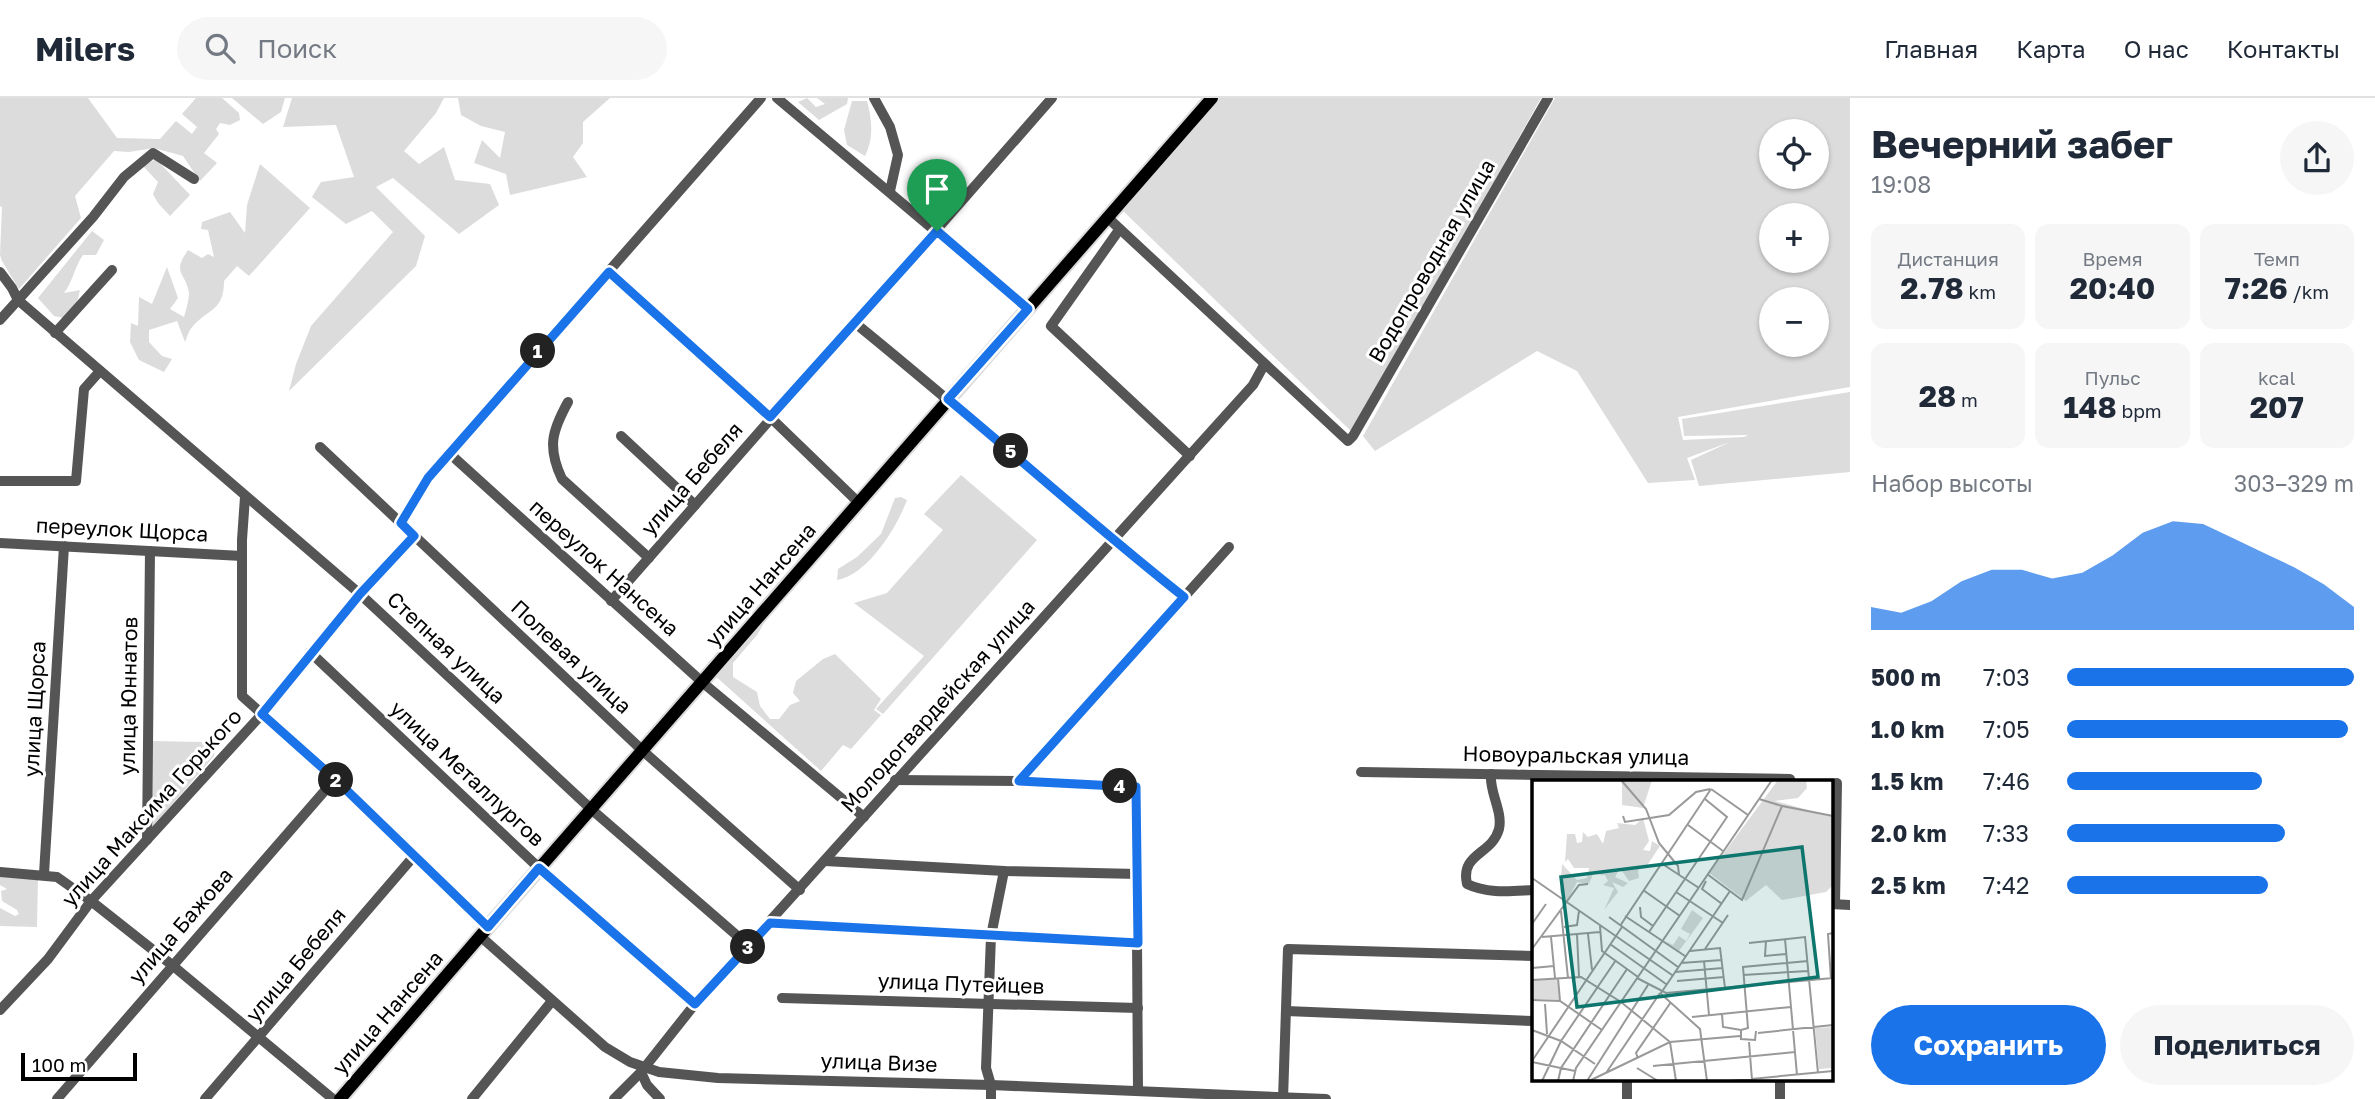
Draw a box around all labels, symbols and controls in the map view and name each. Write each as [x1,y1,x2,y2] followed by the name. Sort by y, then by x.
[177,17,667,80] search box
[35,29,135,68] text: Milers
[201,29,239,67] icon: search
[257,33,337,64] text: Поиск
[1884,34,1978,63] text: Главная
[2016,34,2086,63] text: Карта
[2124,34,2189,63] text: О нас
[2227,34,2340,63] text: Контакты
[1759,119,1829,357] map controls
[1759,119,1829,189] button: locate
[1871,121,2173,166] text: Вечерний забег
[2280,121,2354,195] button: share
[1362,154,1500,367] street label: Водопроводная улица
[907,159,967,231] pin
[918,170,956,208] icon: arrive
[1871,170,1931,198] text: 19:08
[1759,203,1829,273] button: +
[1898,247,1999,270] text: Дистанция
[2083,247,2142,270] text: Время
[2254,247,2300,270] text: Темп
[1900,270,1964,306] text: 2.78
[2070,270,2155,306] text: 20:40
[2224,270,2288,306] text: 7:26
[1964,280,1996,303] text: km
[2288,280,2329,303] text: /km
[1759,287,1829,357] button: −
[520,334,556,368] pin: 1
[533,339,542,362] text: 1
[2084,366,2141,389] text: Пульс
[2258,366,2296,389] text: kcal
[1919,378,1956,414] text: 28
[1956,388,1978,411] text: m
[2063,389,2117,425] text: 148
[2250,389,2304,425] text: 207
[2117,399,2162,422] text: bpm
[635,416,748,540] street label: улица Бебеля
[993,434,1028,468] pin: 5
[1005,439,1016,462] text: 5
[1871,469,2033,497] text: Набор высоты
[2234,469,2354,497] text: 303–329 m
[525,493,685,641] street label: переулок Нансена
[35,512,209,546] street label: переулок Щорса
[699,517,821,652] street label: улица Нансена
[382,586,511,709] street label: Степная улица
[835,593,1040,817] street label: Молодогвардейская улица
[506,594,637,719] street label: Полевая улица
[114,616,142,775] street label: улица Юннатов
[17,640,51,778] street label: улица Щорса
[1871,663,1941,691] text: 500 m
[1983,663,2030,691] text: 7:03
[385,695,550,852] street label: улица Металлургов
[56,703,247,912] street label: улица Максима Горького
[1871,715,1944,743] text: 1.0 km
[1983,715,2030,743] text: 7:05
[1463,740,1690,770] street label: Новоуральская улица
[318,762,354,798] pin: 2
[1871,767,1943,795] text: 1.5 km
[1983,767,2030,795] text: 7:46
[330,768,341,791] text: 2
[1102,768,1138,804] pin: 4
[1114,774,1125,797] text: 4
[1532,780,1832,1082] inset map
[1871,819,1947,847] text: 2.0 km
[1983,819,2029,847] text: 7:33
[123,862,238,989] street label: улица Бажова
[1871,871,1946,899] text: 2.5 km
[1983,871,2029,899] text: 7:42
[240,902,351,1027] street label: улица Бебеля
[730,930,766,964] pin: 3
[742,935,753,958] text: 3
[326,945,448,1080] street label: улица Нансена
[877,967,1045,999] street label: улица Путейцев
[1871,1005,2106,1085] button: Сохранить
[2120,1005,2354,1085] button: Поделиться
[820,1047,938,1077] street label: улица Визе
[21,1050,136,1082] scale bar
[32,1053,86,1076] text: 100 m

